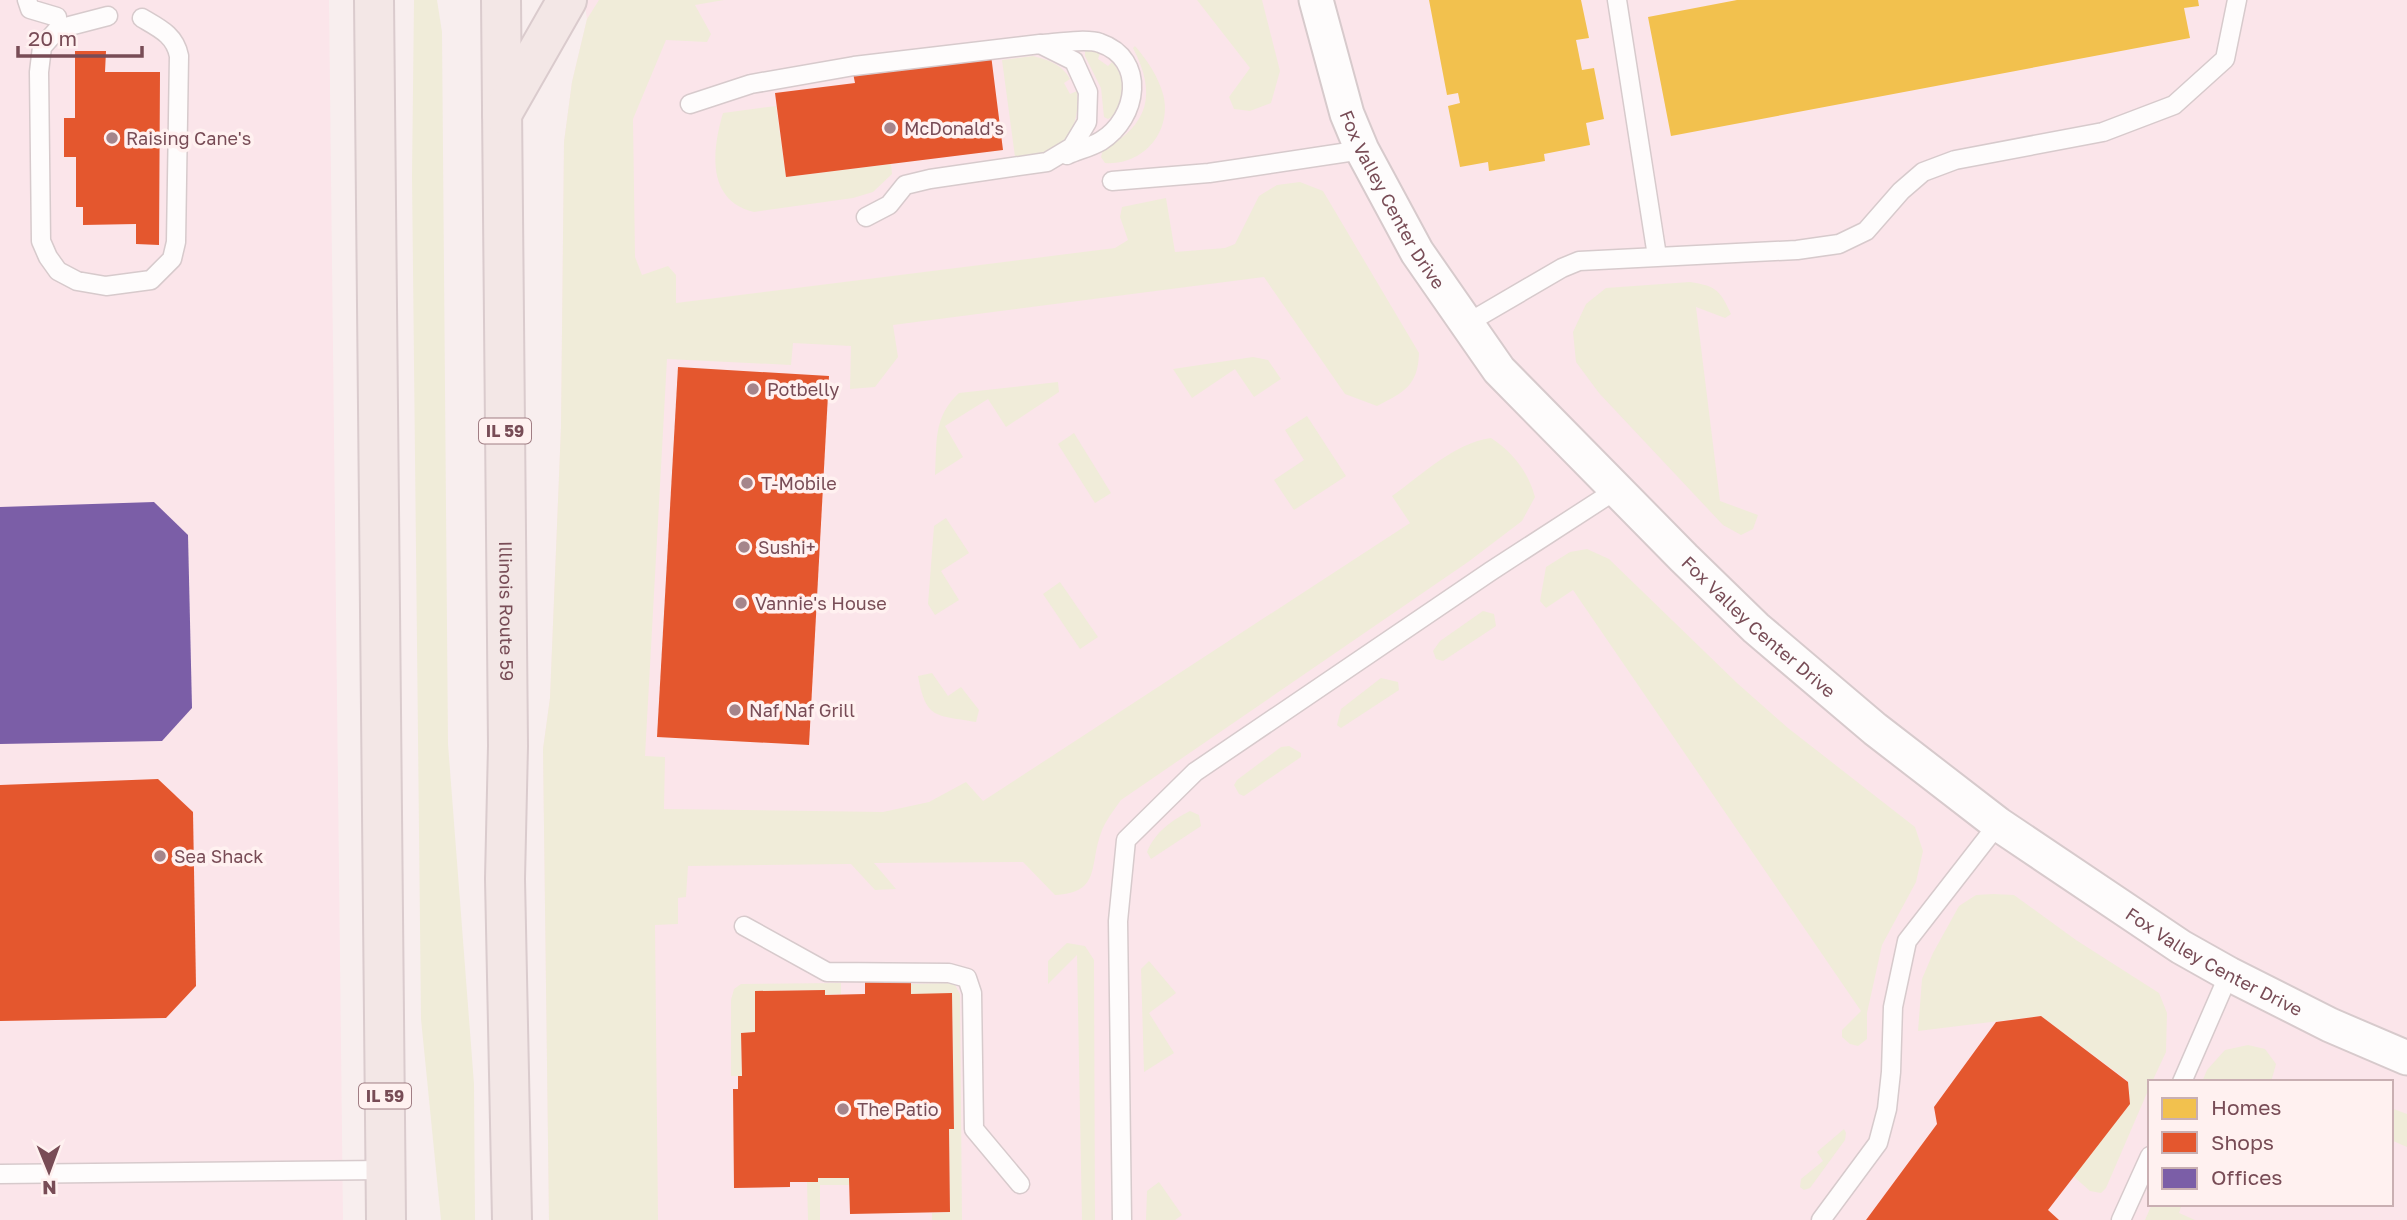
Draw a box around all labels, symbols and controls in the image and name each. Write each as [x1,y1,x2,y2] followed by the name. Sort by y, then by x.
[18,14,142,58] scale bar
[28,25,77,51] text: 20 m
[1336,107,1450,293] street label: Fox Valley Center Drive
[904,117,1004,139] place label: McDonald's
[882,120,898,136] marker: McDonald's
[126,127,251,149] place label: Raising Cane's
[104,130,120,146] marker: Raising Cane's
[767,378,839,400] place label: Potbelly
[745,381,761,397] marker: Potbelly
[479,418,531,444] road number: IL 59
[761,472,837,494] place label: T-Mobile
[739,475,755,491] marker: T-Mobile
[758,536,816,558] place label: Sushi+
[736,539,752,555] marker: Sushi+
[495,541,518,681] street label: Illinois Route 59
[1677,551,1840,702] street label: Fox Valley Center Drive
[755,592,887,614] place label: Vannie's House
[733,595,749,611] marker: Vannie's House
[749,699,855,721] place label: Naf Naf Grill
[727,702,743,718] marker: Naf Naf Grill
[174,845,263,867] place label: Sea Shack
[152,848,168,864] marker: Sea Shack
[2122,902,2306,1020] street label: Fox Valley Center Drive
[2148,1080,2393,1206] legend
[359,1084,411,1108] road number: IL 59
[2211,1094,2281,1120] text: Homes
[857,1098,939,1120] place label: The Patio
[835,1101,851,1117] marker: The Patio
[2211,1129,2274,1155] text: Shops
[14,1136,84,1206] north arrow
[2211,1164,2282,1190] text: Offices
[42,1177,57,1200] text: N

